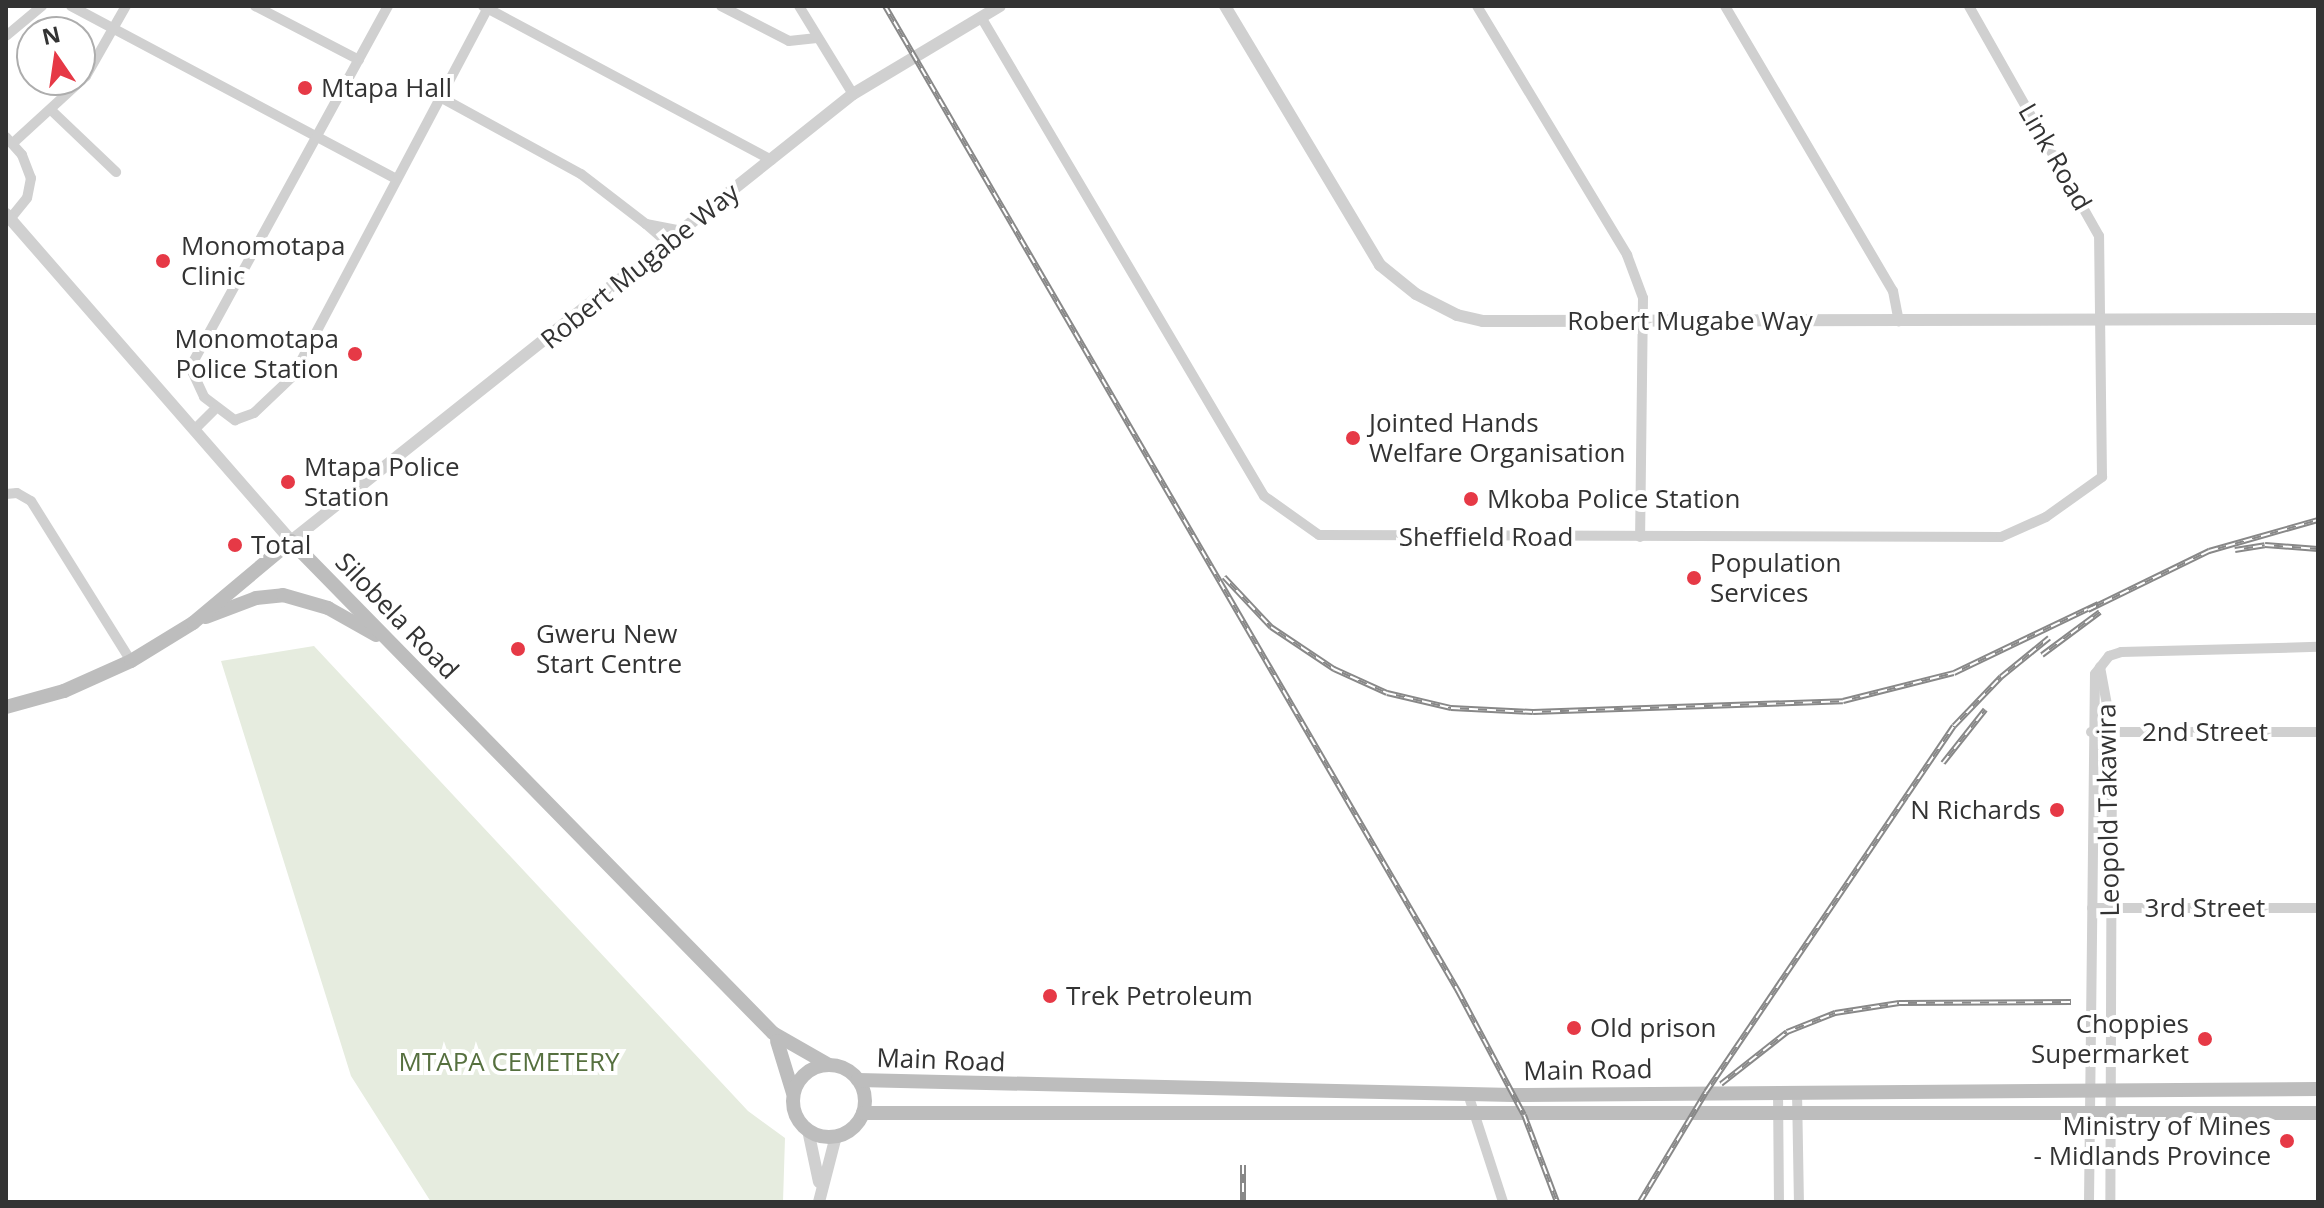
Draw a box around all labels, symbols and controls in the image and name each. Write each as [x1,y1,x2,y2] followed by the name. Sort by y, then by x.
[16,16,96,96] north arrow
[39,18,63,51] text: N
[321,72,452,104] place label: Mtapa Hall
[296,79,314,97] marker: Mtapa Hall
[2012,98,2098,216] street label: Link Road
[535,177,745,355] street label: Robert Mugabe Way
[181,230,345,292] place label: Monomotapa Clinic
[152,250,174,272] marker: Monomotapa Clinic
[1567,305,1813,337] street label: Robert Mugabe Way
[175,323,339,384] place label: Monomotapa Police Station
[346,345,364,363] marker: Monomotapa Police Station
[1369,407,1626,468] place label: Jointed Hands Welfare Organisation
[1344,429,1362,447] marker: Jointed Hands Welfare Organisation
[304,451,460,512] place label: Mtapa Police Station
[279,473,297,491] marker: Mtapa Police Station
[1487,483,1740,515] place label: Mkoba Police Station
[1462,490,1480,508] marker: Mkoba Police Station
[1399,521,1573,553] street label: Sheffield Road
[251,529,311,561] place label: Total
[226,536,244,554] marker: Total
[329,546,465,686] street label: Silobela Road
[1710,547,1842,608] place label: Population Services
[1685,569,1703,587] marker: Population Services
[536,618,682,680] place label: Gweru New Start Centre
[507,638,529,660] marker: Gweru New Start Centre
[2091,703,2125,917] street label: Leopold Takawira
[2142,716,2268,748] street label: 2nd Street
[1910,794,2041,826] place label: N Richards
[2048,801,2066,819] marker: N Richards
[2145,892,2265,924] street label: 3rd Street
[1066,980,1253,1012] place label: Trek Petroleum
[1041,987,1059,1005] marker: Trek Petroleum
[2031,1008,2189,1070] place label: Choppies Supermarket
[1590,1012,1717,1044] place label: Old prison
[1565,1019,1583,1037] marker: Old prison
[2196,1030,2214,1048] marker: Choppies Supermarket
[876,1042,1006,1078] street label: Main Road
[399,1046,619,1078] park label: MTAPA CEMETERY
[1523,1053,1653,1087] street label: Main Road
[2034,1110,2271,1172] place label: Ministry of Mines - Midlands Province
[2278,1132,2296,1150] marker: Ministry of Mines - Midlands Province

